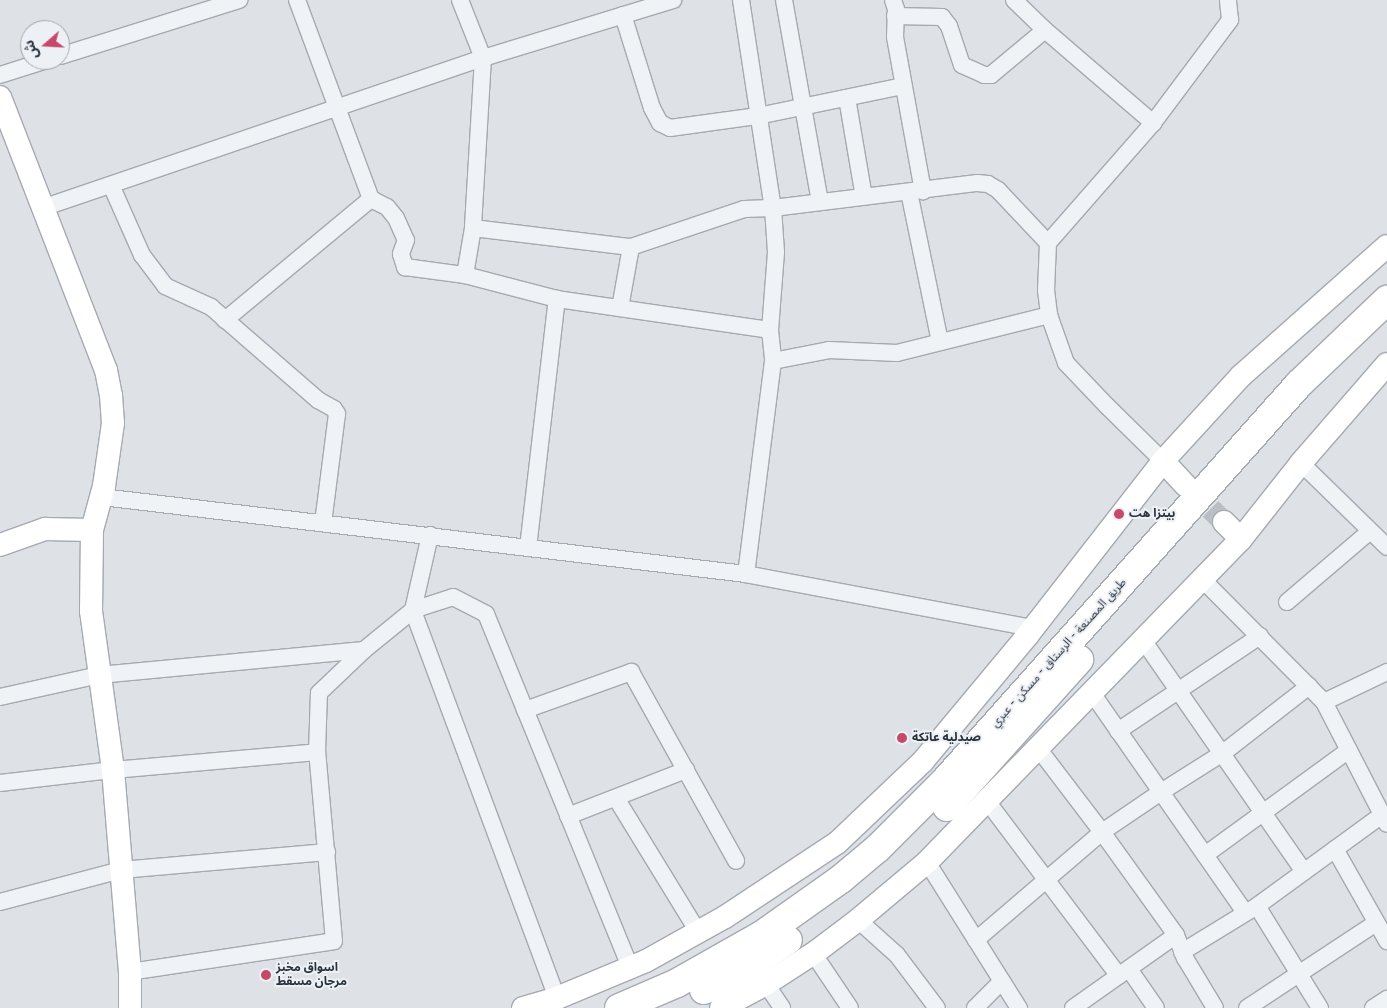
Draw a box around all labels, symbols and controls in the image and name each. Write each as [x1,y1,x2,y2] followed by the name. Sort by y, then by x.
[20,20,70,70] north arrow
[20,38,42,62] text: ش
[1129,507,1175,521] place label: بيتزا هت
[1113,508,1125,520] marker: بيتزا هت
[988,576,1130,730] street label: طريق المصنعة - الرستاق - مسكن - عبري
[912,731,981,745] place label: صيدلية عاتكة
[896,732,908,744] marker: صيدلية عاتكة
[276,961,347,989] place label: اسواق مخبز مرجان مسقط
[260,969,272,981] marker: اسواق مخبز مرجان مسقط

